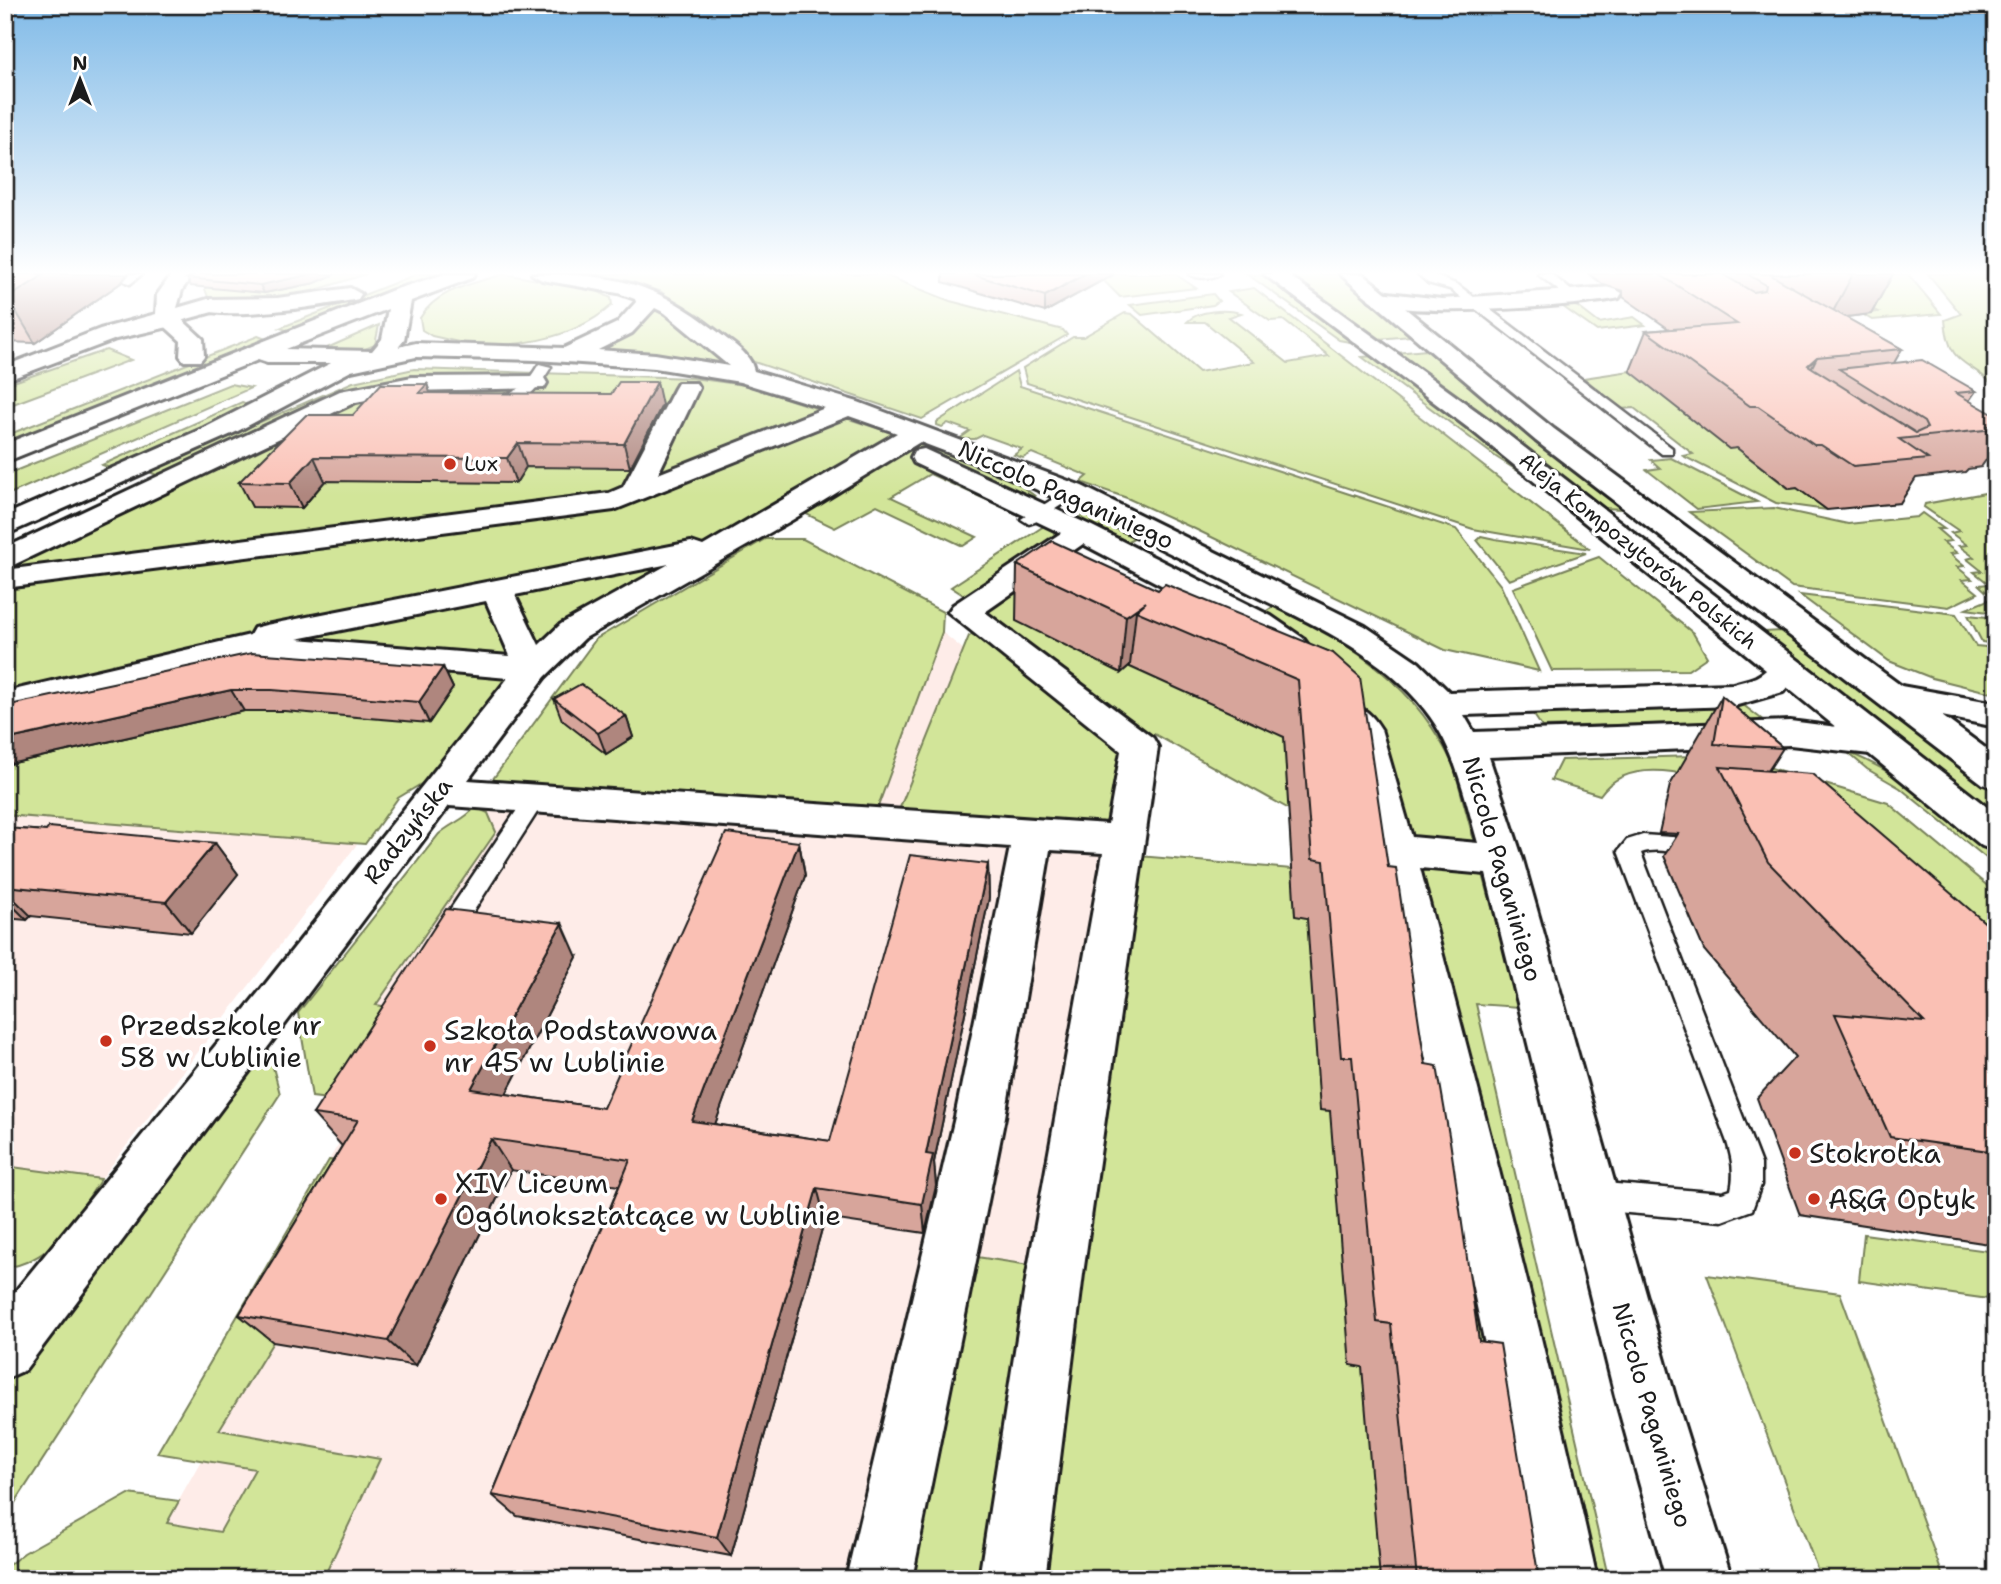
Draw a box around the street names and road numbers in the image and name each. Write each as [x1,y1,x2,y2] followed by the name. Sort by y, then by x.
[953,433,1179,557] street label: Niccolo Paganiniego
[1513,446,1763,656] street label: Aleja Kompozytorów Polskich
[1455,753,1549,985] street label: Niccolo Paganiniego
[356,771,460,891] street label: Radzyńska
[1605,1299,1699,1531] street label: Niccolo Paganiniego

